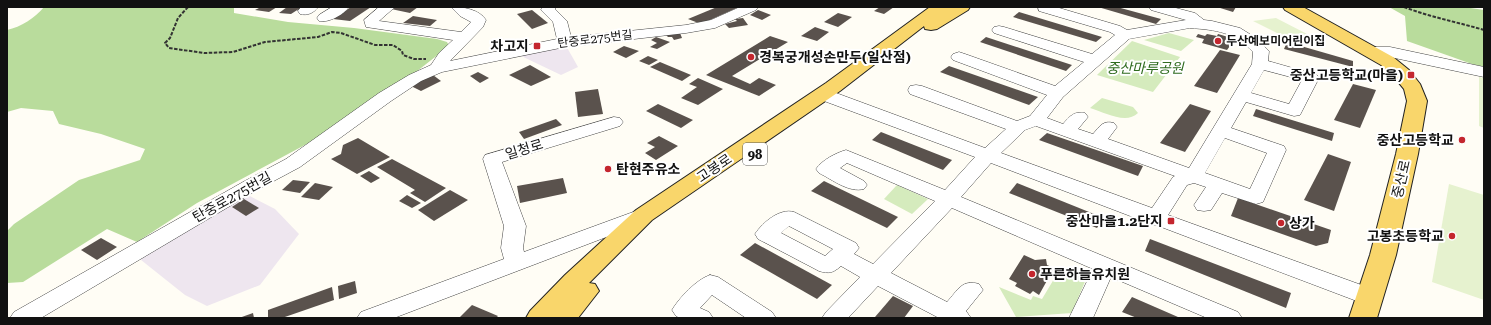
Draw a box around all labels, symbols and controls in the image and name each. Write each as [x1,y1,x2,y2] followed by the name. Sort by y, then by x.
[557,27,633,51] street label: 탄중로275번길
[1226,34,1325,48] place label: 두산예보미어린이집
[1213,36,1223,46] marker: 두산예보미어린이집
[490,38,529,54] place label: 차고지
[532,41,542,51] marker: 차고지
[759,49,911,65] place label: 경복궁개성손만두(일산점)
[746,52,756,62] marker: 경복궁개성손만두(일산점)
[1106,60,1185,76] park label: 중산마루공원
[1290,67,1403,83] place label: 중산고등학교(마을)
[1406,70,1416,80] marker: 중산고등학교(마을)
[1377,132,1454,148] place label: 중산고등학교
[1457,135,1467,145] marker: 중산고등학교
[503,136,545,162] street label: 일청로
[743,143,767,165] road number: 98
[694,150,735,185] street label: 고봉로
[1389,158,1413,200] street label: 중산로
[616,161,681,177] place label: 탄현주유소
[603,164,613,174] marker: 탄현주유소
[190,169,274,225] street label: 탄중로275번길
[1066,213,1163,229] place label: 중산마을1.2단지
[1289,215,1315,231] place label: 상가
[1166,216,1176,226] marker: 중산마을1.2단지
[1276,218,1286,228] marker: 상가
[1367,228,1444,244] place label: 고봉초등학교
[1447,231,1457,241] marker: 고봉초등학교
[1040,266,1130,282] place label: 푸른하늘유치원
[1027,269,1037,279] marker: 푸른하늘유치원

